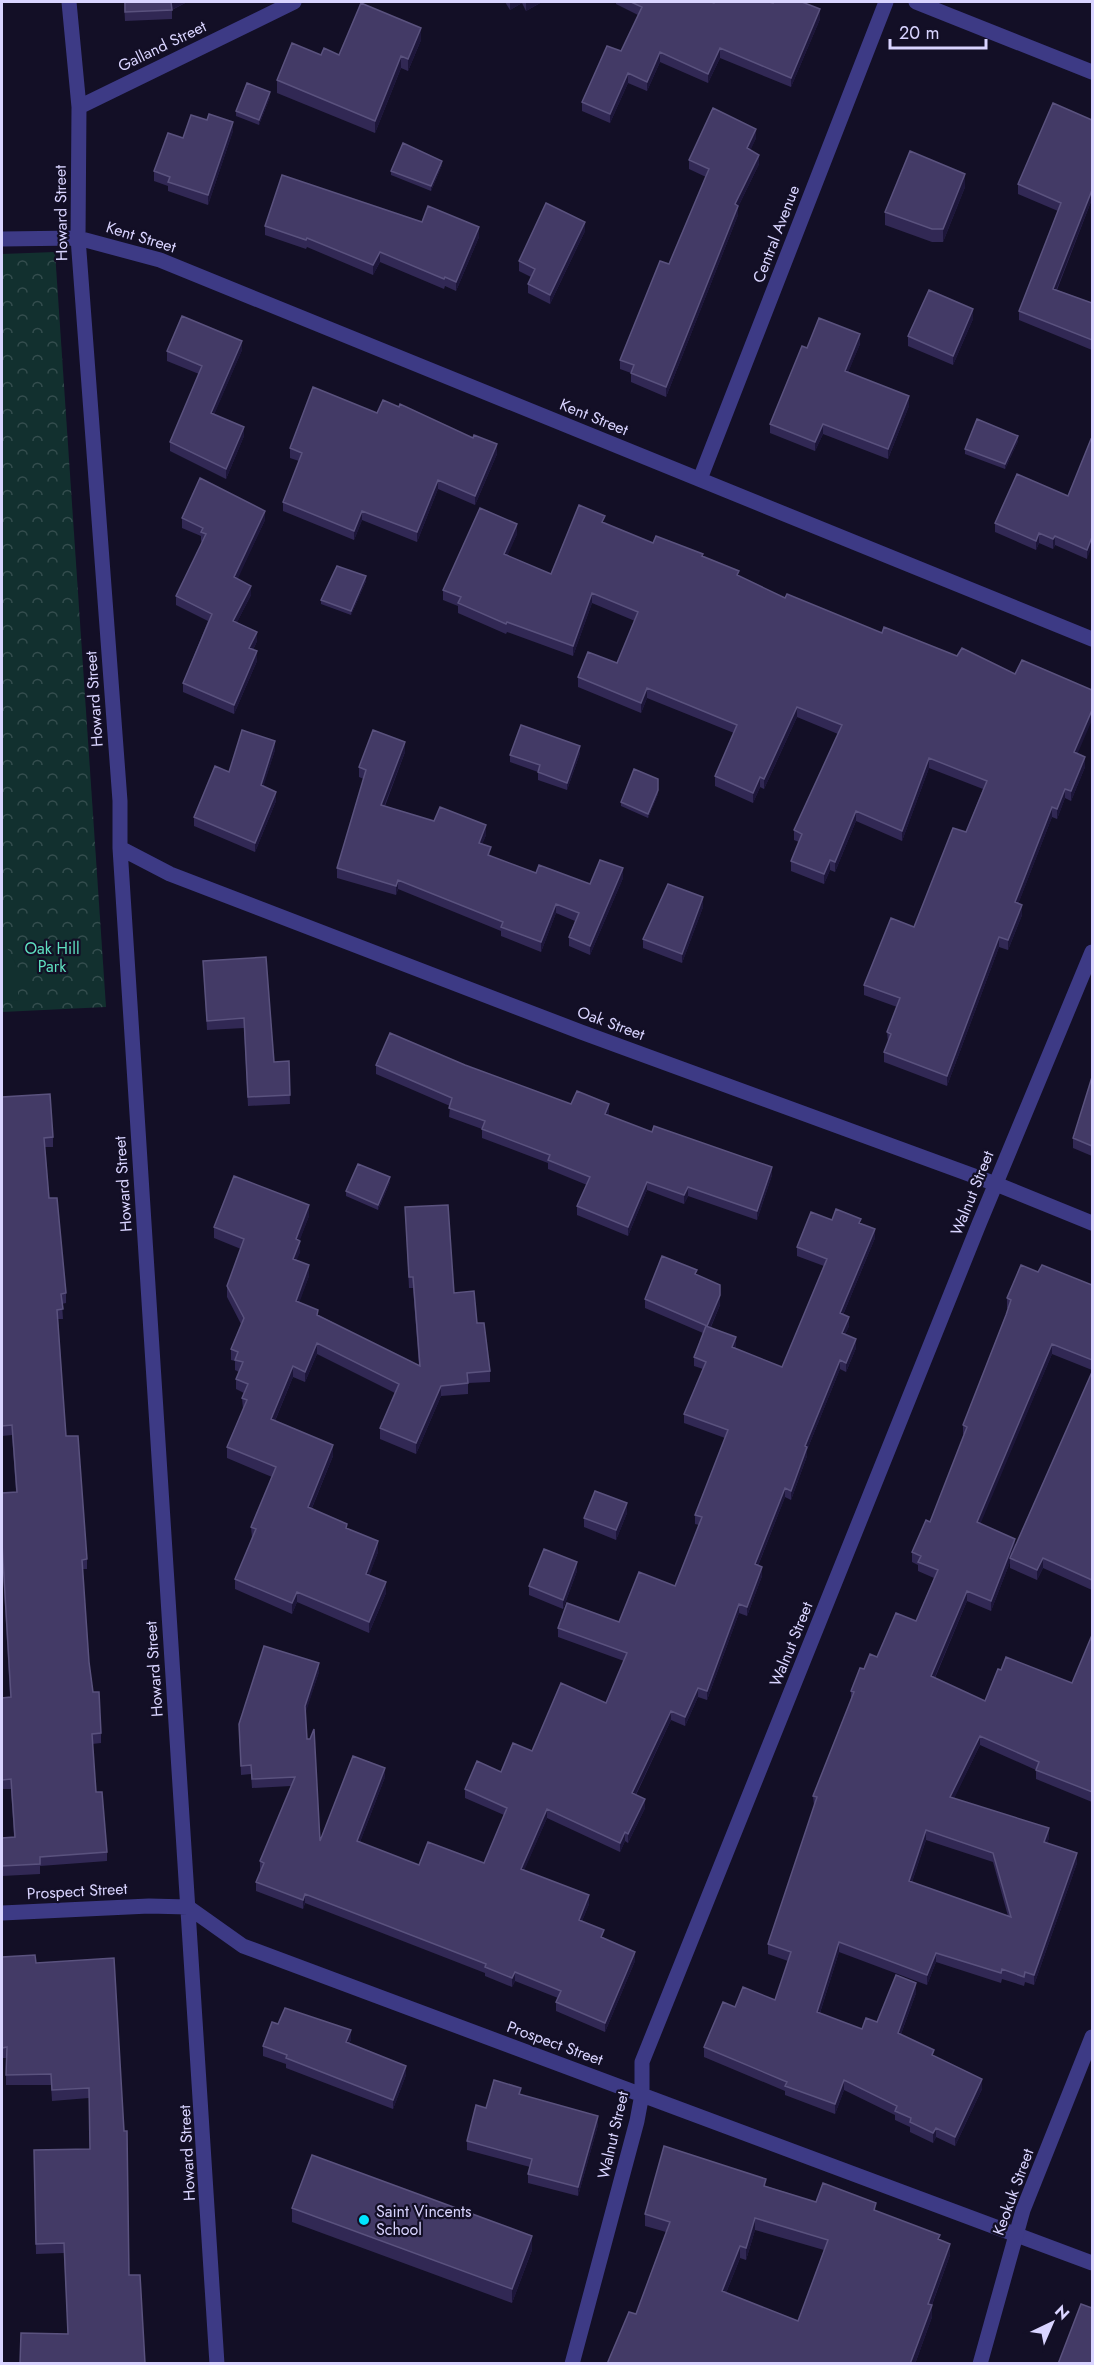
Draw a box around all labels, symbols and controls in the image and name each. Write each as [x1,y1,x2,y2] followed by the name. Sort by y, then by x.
[890,12,986,50] scale bar
[114,15,210,77] street label: Galland Street
[899,20,939,46] text: 20 m
[49,165,73,261] street label: Howard Street
[747,182,805,286] street label: Central Avenue
[103,215,179,259] street label: Kent Street
[556,393,632,441] street label: Kent Street
[79,650,109,748] street label: Howard Street
[24,937,80,978] park label: Oak Hill Park
[574,1000,648,1046] street label: Oak Street
[108,1135,138,1233] street label: Howard Street
[945,1147,999,1239] street label: Walnut Street
[764,1598,818,1690] street label: Walnut Street
[139,1620,169,1718] street label: Howard Street
[26,1877,128,1905] street label: Prospect Street
[504,2015,606,2071] street label: Prospect Street
[592,2089,634,2181] street label: Walnut Street
[173,2104,201,2202] street label: Howard Street
[987,2145,1039,2239] street label: Keokuk Street
[376,2200,471,2241] place label: Saint Vincents School
[357,2213,371,2227] marker: Saint Vincents School
[1022,2293,1082,2353] north arrow
[1050,2300,1075,2325] text: N

